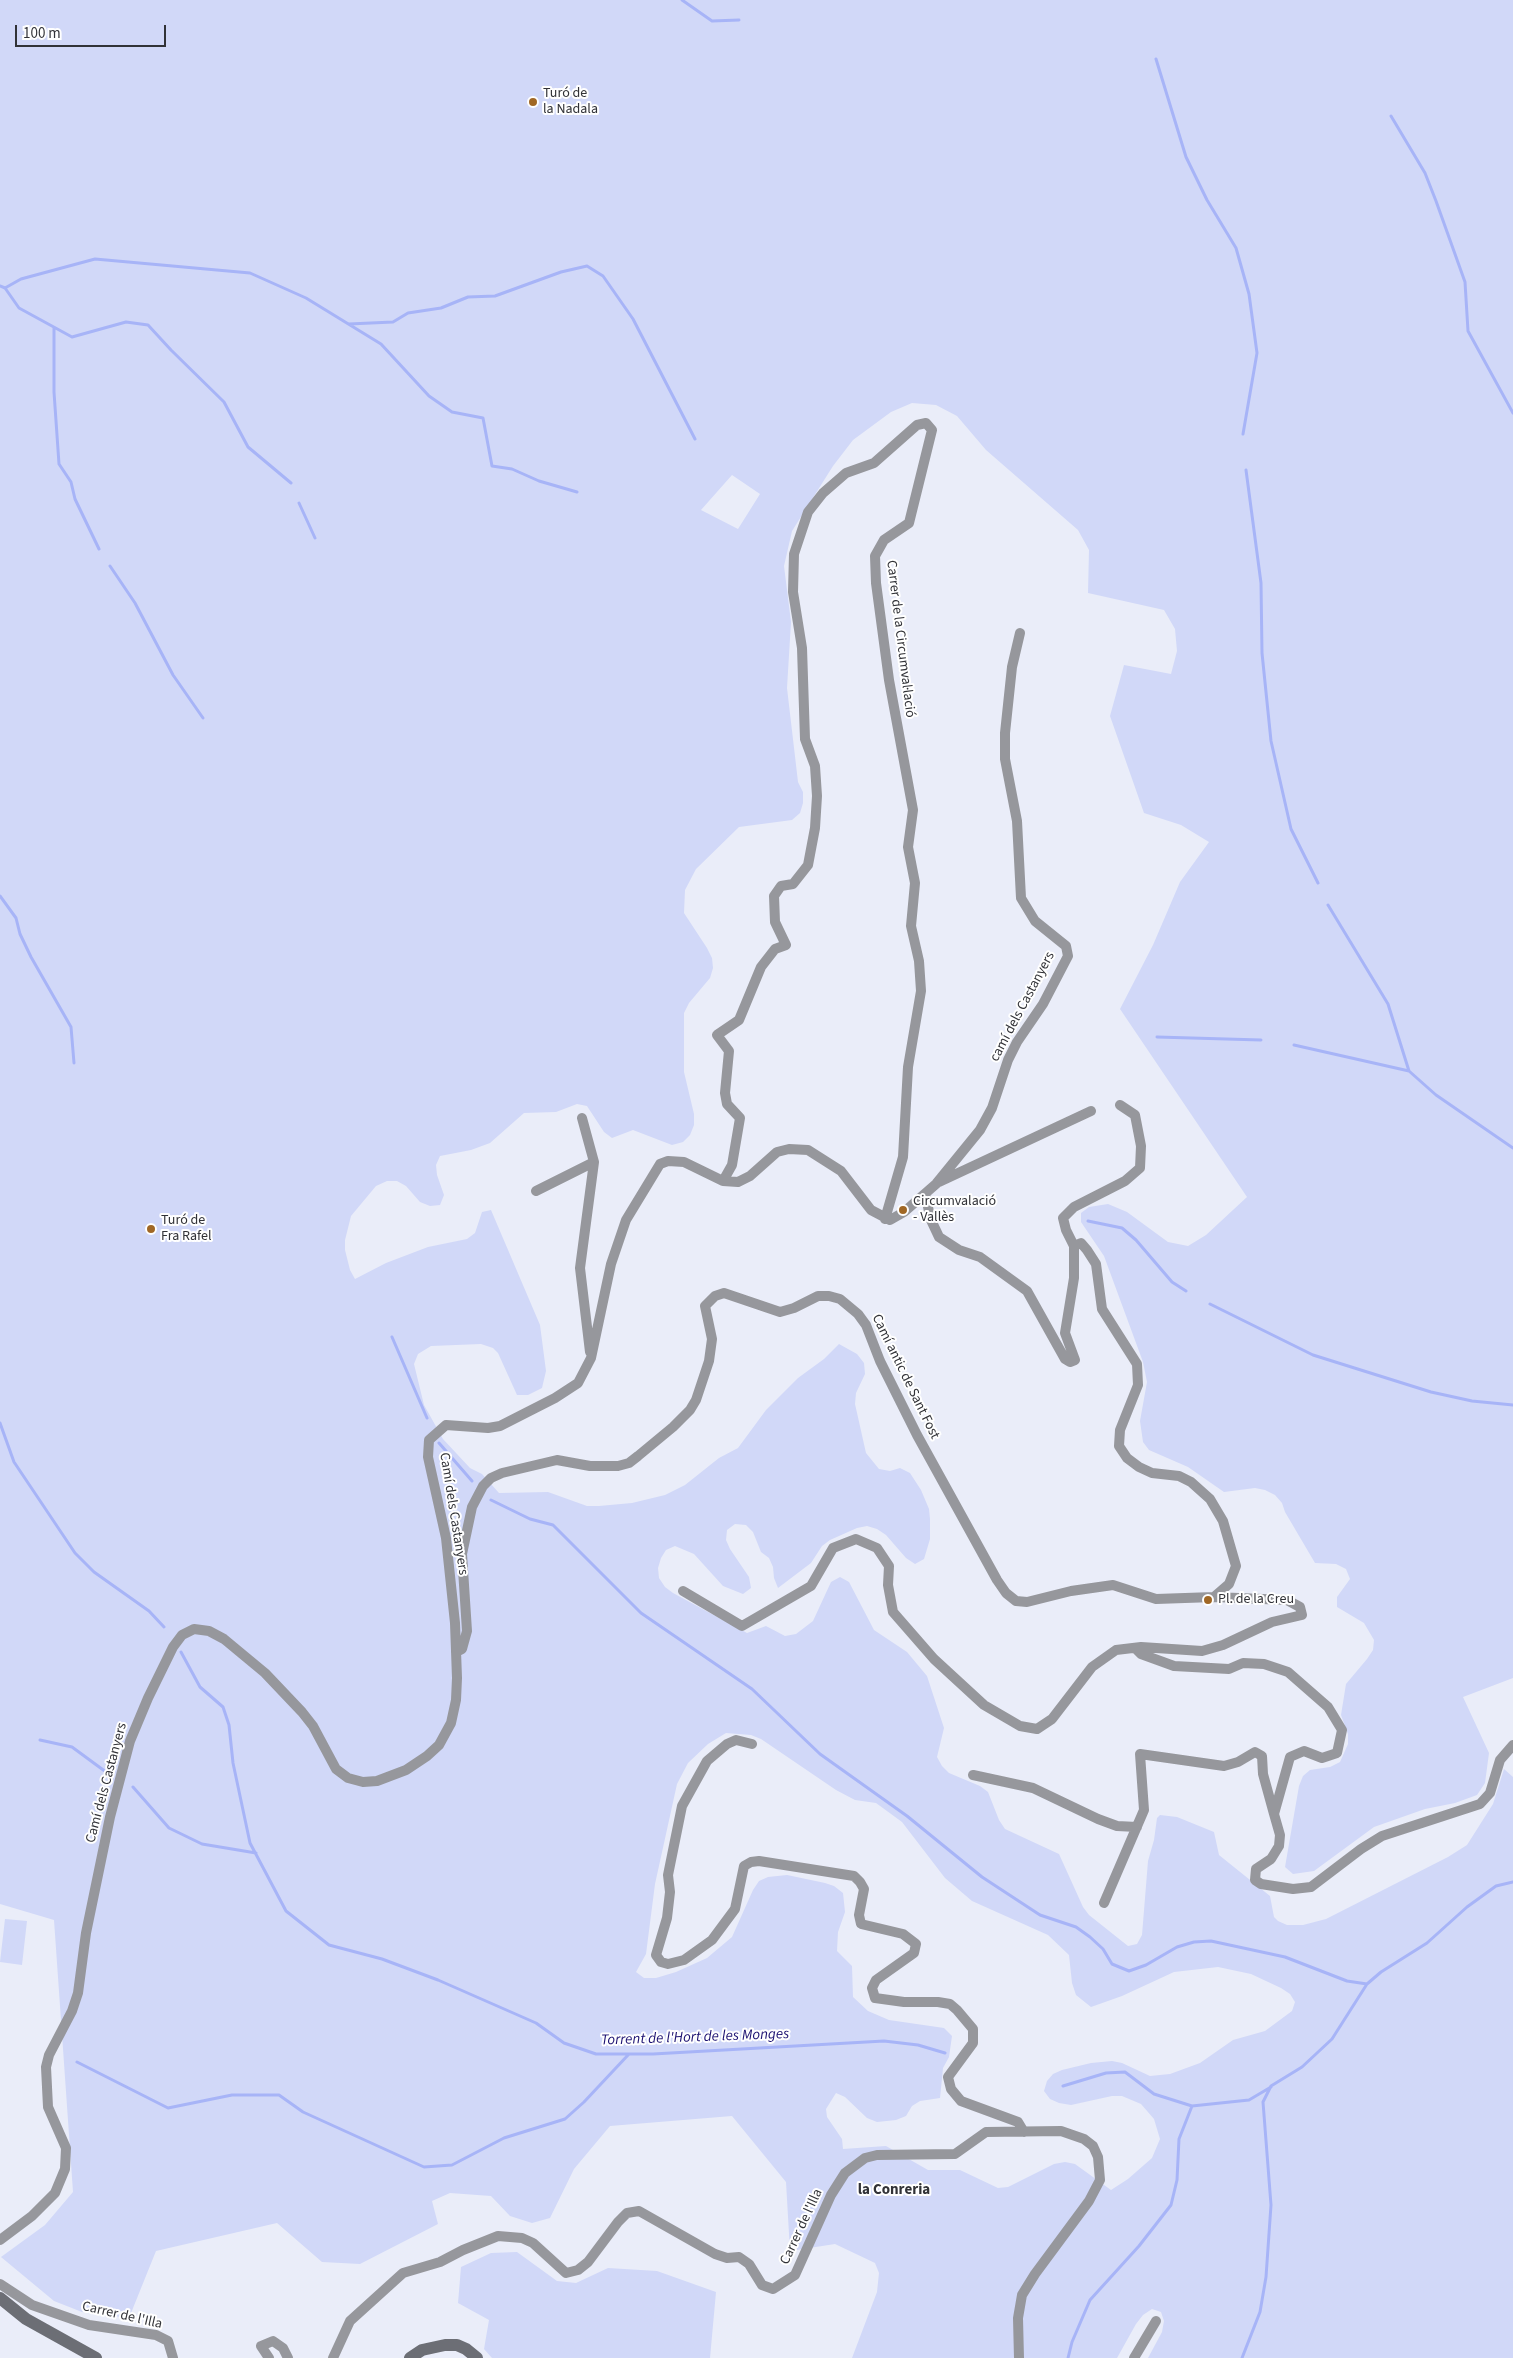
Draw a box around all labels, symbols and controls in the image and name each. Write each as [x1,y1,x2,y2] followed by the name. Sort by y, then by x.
[18,15,169,47] scale bar
[23,23,61,44] text: 100 m
[543,86,598,118] place label: Turó de la Nadala
[527,96,539,108] marker: Turó de la Nadala
[882,559,918,719] street label: Carrer de la Circumval·lació
[987,949,1059,1065] street label: camí dels Castanyers
[913,1194,996,1226] place label: Circumvalació - Vallès
[897,1204,909,1216] marker: Circumvalació - Vallès
[161,1213,211,1246] place label: Turó de Fra Rafel
[145,1223,157,1235] marker: Turó de Fra Rafel
[867,1312,943,1442] street label: Camí antic de Sant Fost
[435,1452,471,1576] street label: Camí dels Castanyers
[1218,1592,1294,1608] place label: Pl. de la Creu
[1202,1594,1214,1606] marker: Pl. de la Creu
[83,1721,131,1845] street label: Camí dels Castanyers
[601,2026,789,2050] water label: Torrent de l'Hort de les Monges
[858,2182,930,2200] district label: la Conreria
[777,2186,827,2268] street label: Carrer de l'Illa
[80,2299,164,2333] street label: Carrer de l'Illa

